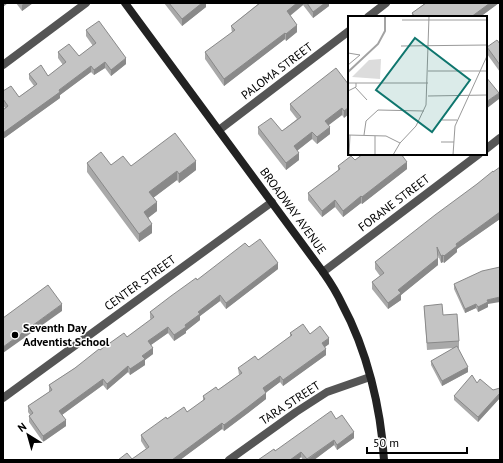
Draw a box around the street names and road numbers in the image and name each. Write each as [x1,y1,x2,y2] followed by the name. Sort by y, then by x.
[238,39,316,102] street label: PALOMA STREET
[257,165,330,257] street label: BROADWAY AVENUE
[355,171,433,234] street label: FORANE STREET
[101,251,179,313] street label: CENTER STREET
[257,377,323,428] street label: TARA STREET

